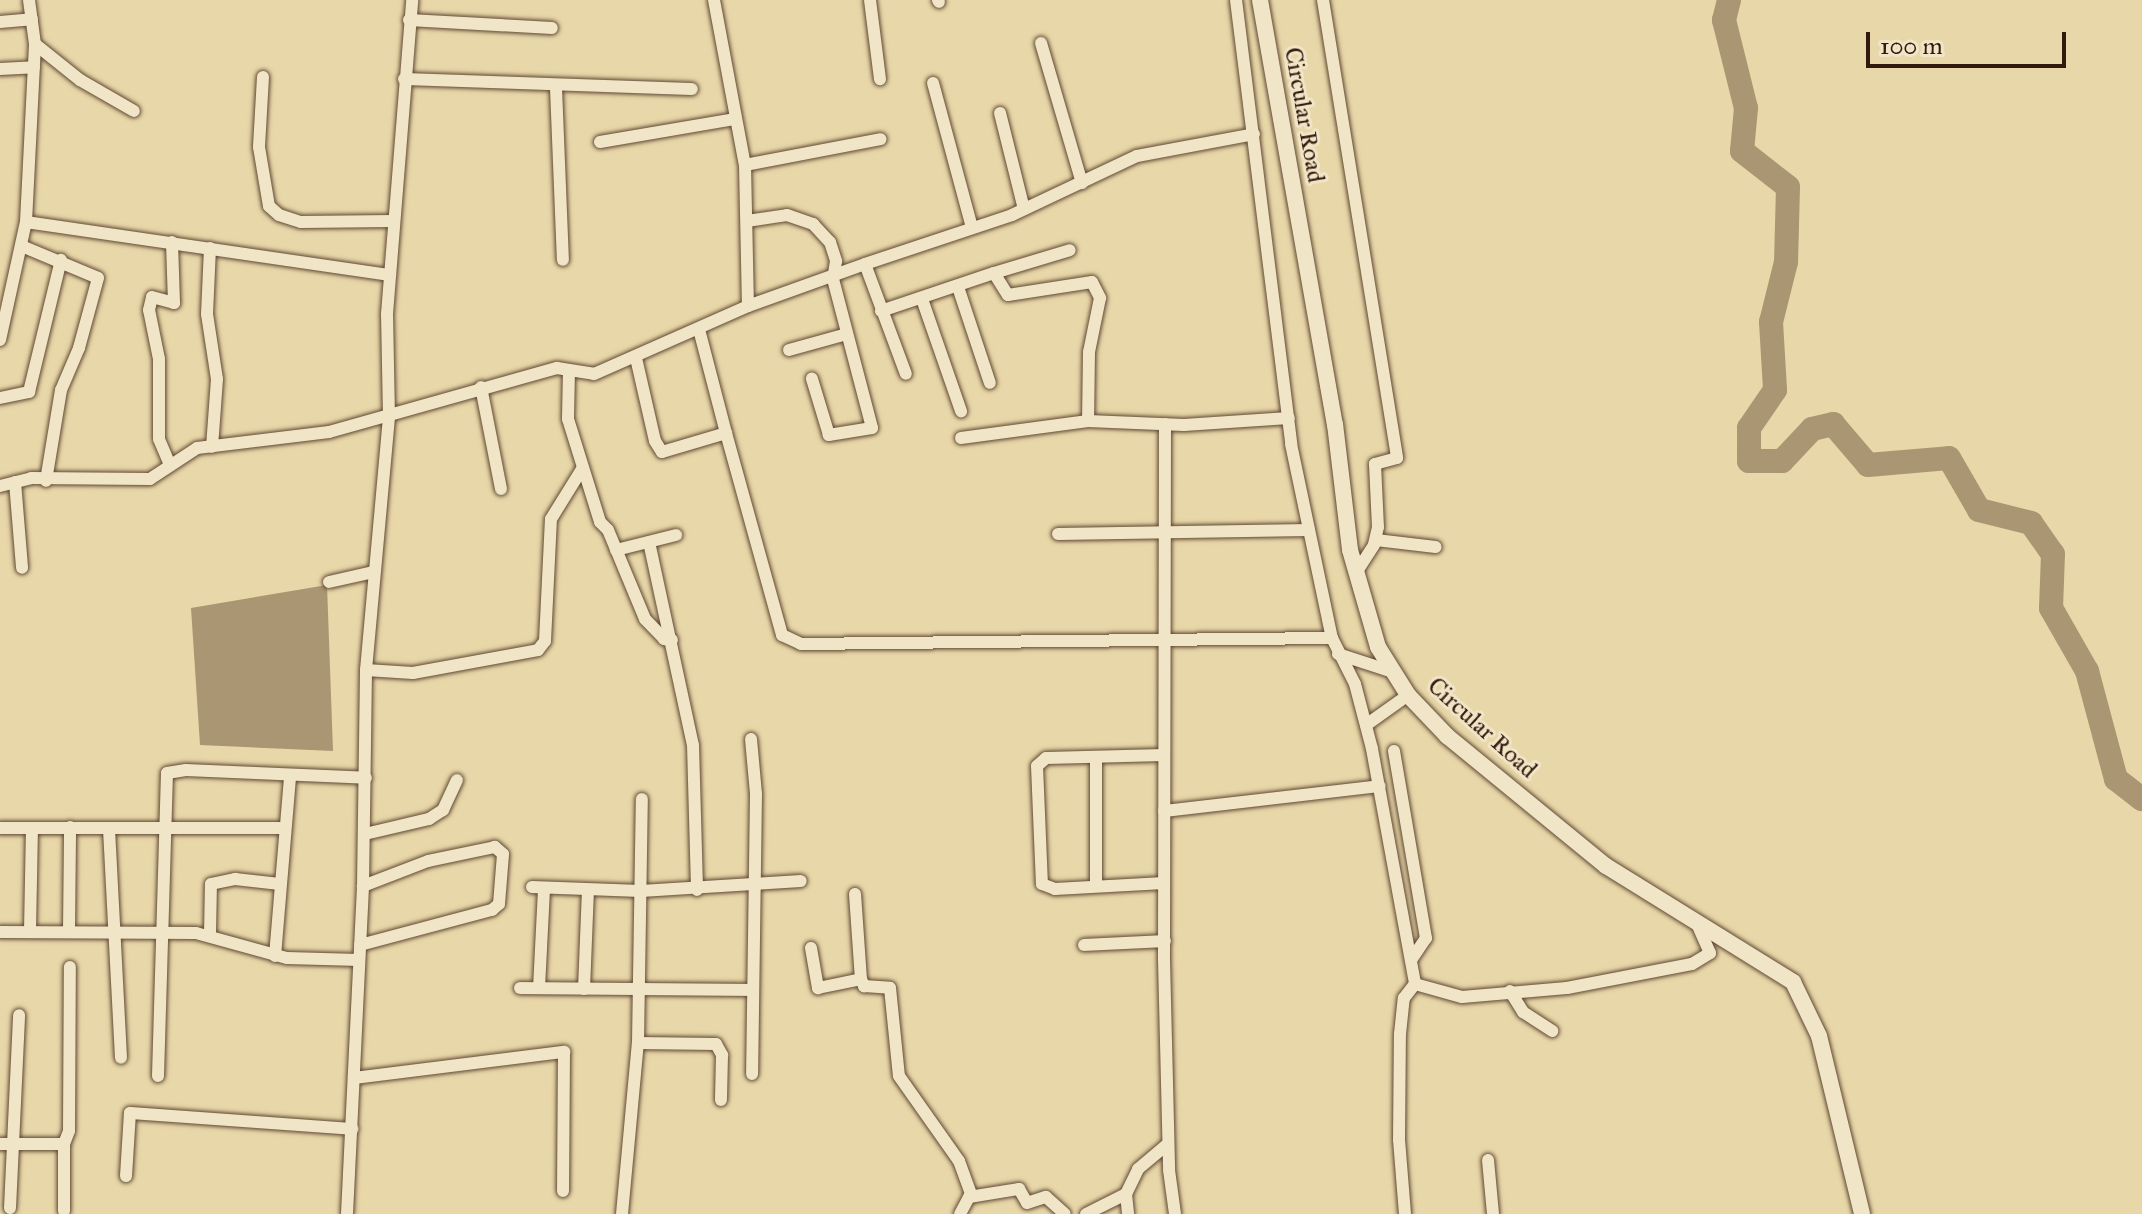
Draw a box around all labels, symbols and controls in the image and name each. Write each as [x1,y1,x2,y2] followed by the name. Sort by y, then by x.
[1870,16,2070,66] scale bar
[1880,31,1943,61] text: 100 m
[1278,45,1330,185] street label: Circular Road
[1422,672,1542,784] street label: Circular Road

